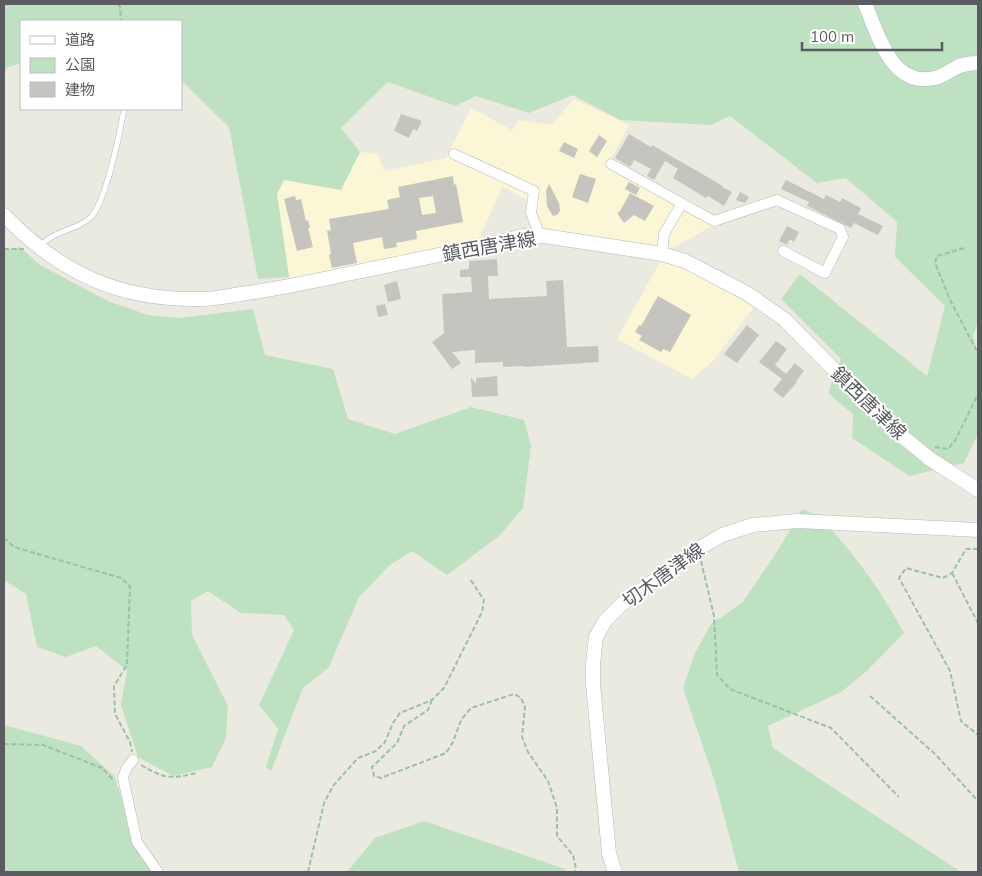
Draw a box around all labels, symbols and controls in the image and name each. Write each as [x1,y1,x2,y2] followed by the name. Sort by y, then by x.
[20,20,182,110] legend
[802,20,942,52] scale bar
[810,27,854,46] text: 100 m
[65,30,95,49] text: 道路
[65,55,95,74] text: 公園
[65,80,95,99] text: 建物
[440,226,538,266] street label: 鎮西唐津線
[826,361,912,445] street label: 鎮西唐津線
[618,537,708,613] street label: 切木唐津線

